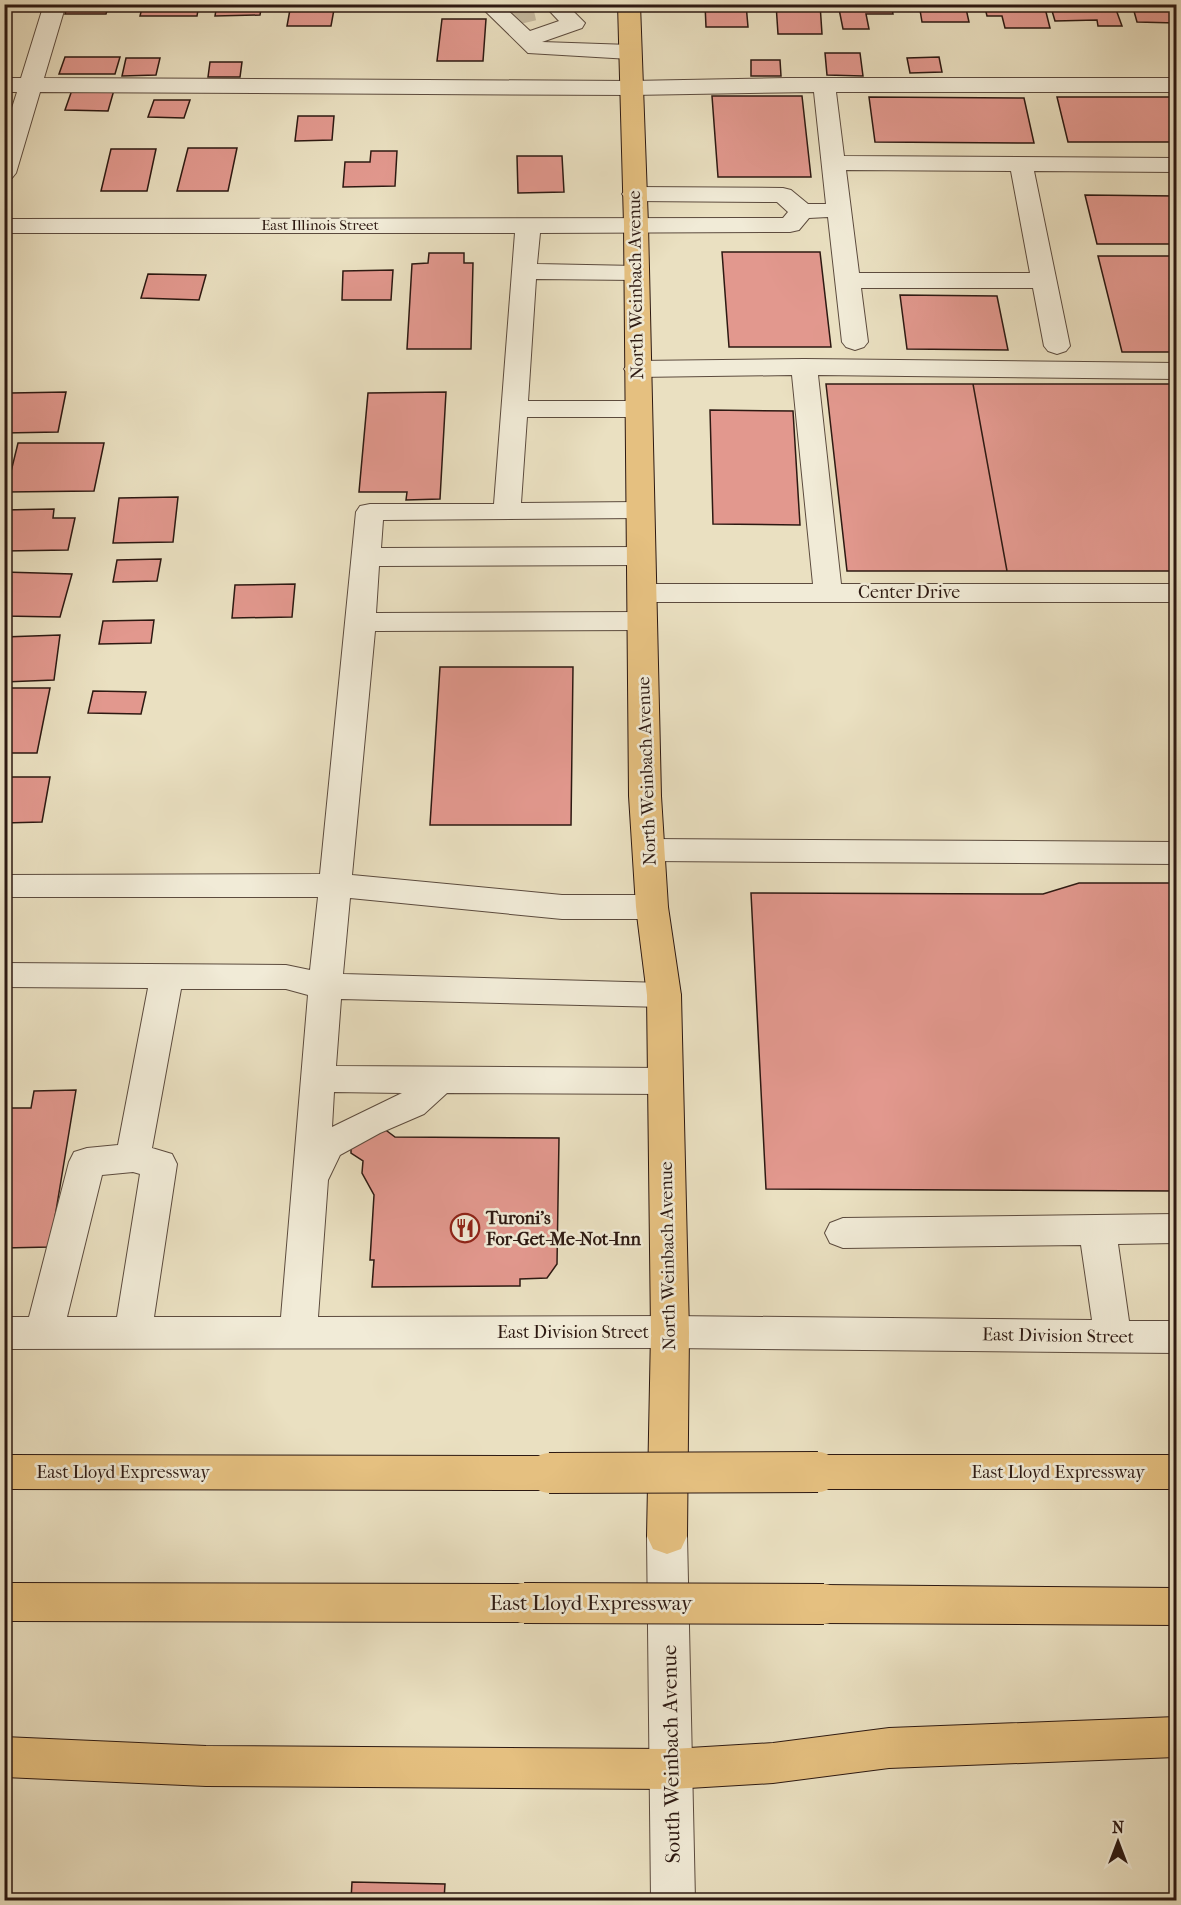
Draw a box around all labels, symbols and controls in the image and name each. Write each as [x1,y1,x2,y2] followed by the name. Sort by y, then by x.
[624,190,648,380] street label: North Weinbach Avenue
[261,216,379,234] street label: East Illinois Street
[858,582,960,603] street label: Center Drive
[633,676,661,866] street label: North Weinbach Avenue
[656,1161,680,1351] street label: North Weinbach Avenue
[485,1208,641,1250] place label: Turoni's For-Get-Me-Not-Inn
[449,1212,481,1244] restaurant icon: Turoni's For-Get-Me-Not-Inn
[497,1322,650,1343] street label: East Division Street
[982,1324,1135,1348] street label: East Division Street
[36,1462,211,1483] street label: East Lloyd Expressway
[971,1462,1146,1483] street label: East Lloyd Expressway
[490,1591,693,1615] street label: East Lloyd Expressway
[657,1644,685,1864] street label: South Weinbach Avenue
[1088,1812,1148,1872] north arrow
[1112,1818,1125,1837] text: N

